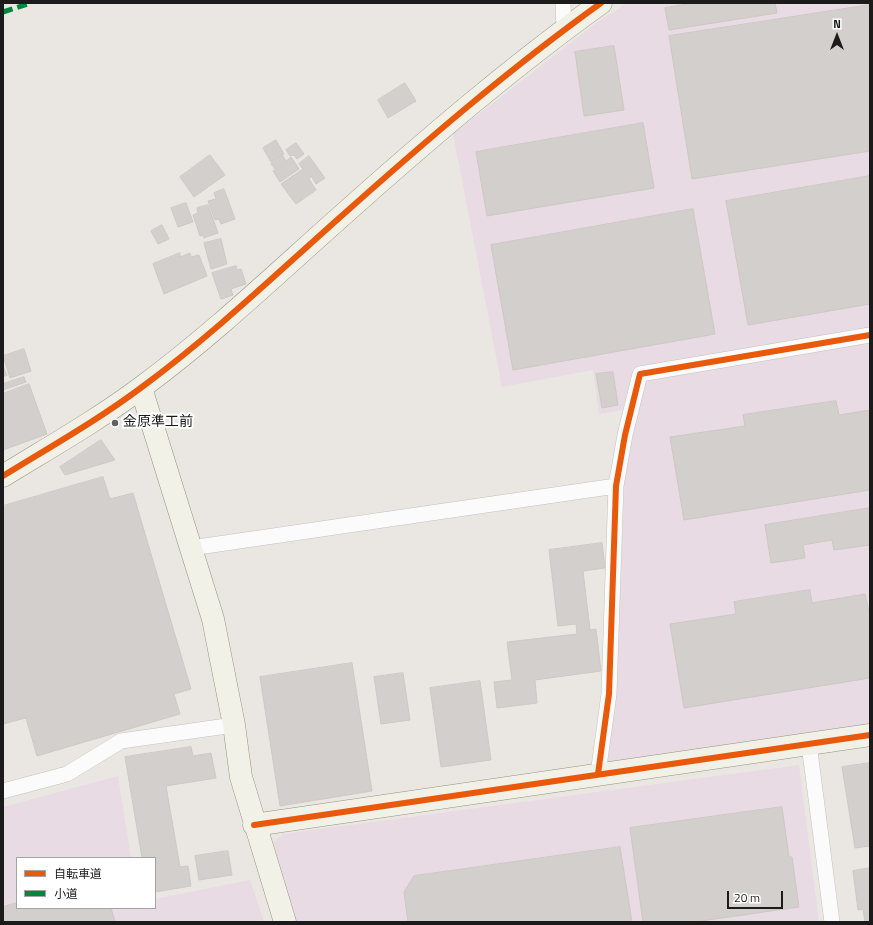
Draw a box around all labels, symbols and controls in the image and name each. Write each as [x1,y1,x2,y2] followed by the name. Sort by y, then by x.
[817,16,857,56] north arrow
[833,16,841,32] text: N
[123,415,193,431] place label: 金原準工前
[110,418,120,428] marker: 金原準工前
[16,857,156,909] legend
[54,864,102,883] text: 自転車道
[729,883,785,909] scale bar
[54,884,78,903] text: 小道
[734,888,760,907] text: 20 m

